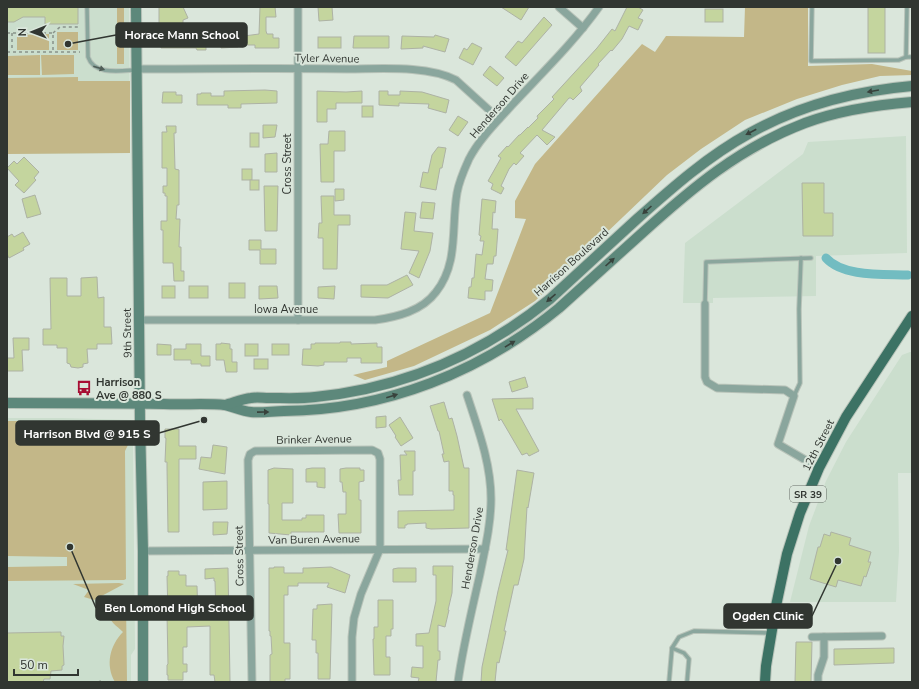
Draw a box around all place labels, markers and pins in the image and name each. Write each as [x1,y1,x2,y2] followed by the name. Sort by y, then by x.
[116,23,247,47] callout: Horace Mann School
[96,375,162,403] place label: Harrison Ave @ 880 S
[75,379,93,397] bus stop icon: Harrison Ave @ 880 S
[16,421,159,445] callout: Harrison Blvd @ 915 S
[96,596,253,620] callout: Ben Lomond High School
[724,604,812,628] callout: Ogden Clinic

